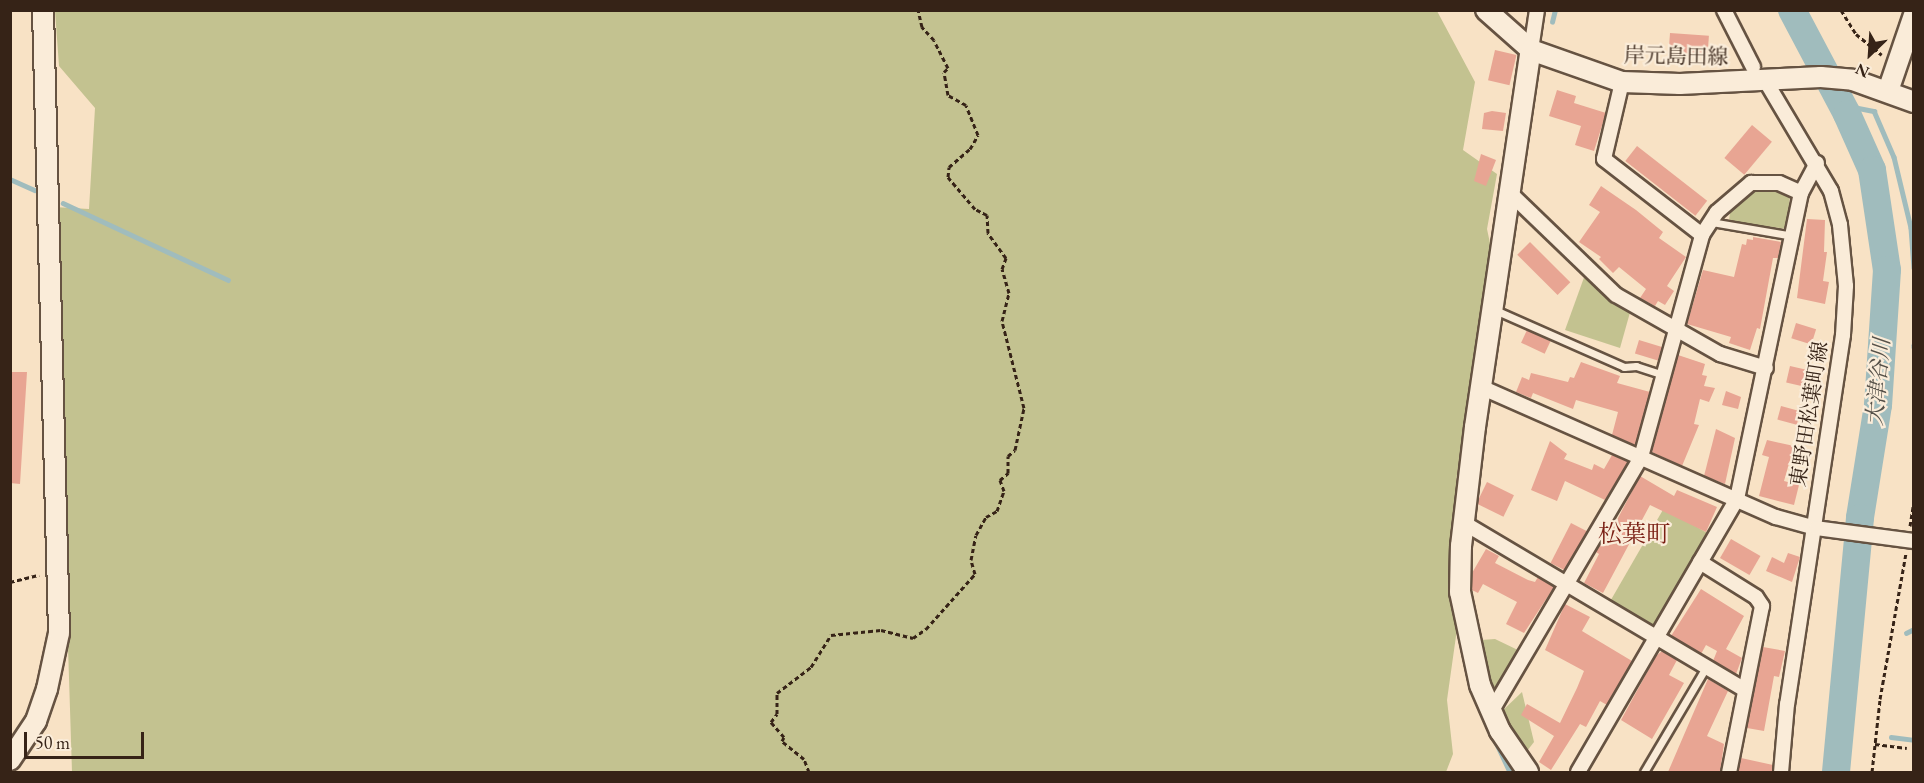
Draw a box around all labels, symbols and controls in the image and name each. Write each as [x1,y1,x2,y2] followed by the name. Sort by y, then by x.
[1840,24,1900,84] north arrow
[1623,42,1729,70] street label: 岸元島田線
[1852,59,1872,83] text: N
[1861,337,1895,427] water label: 大津谷川
[1785,339,1833,489] street label: 東野田松葉町線
[1598,520,1670,548] district label: 松葉町
[27,720,147,758] scale bar
[35,731,70,754] text: 50 m

